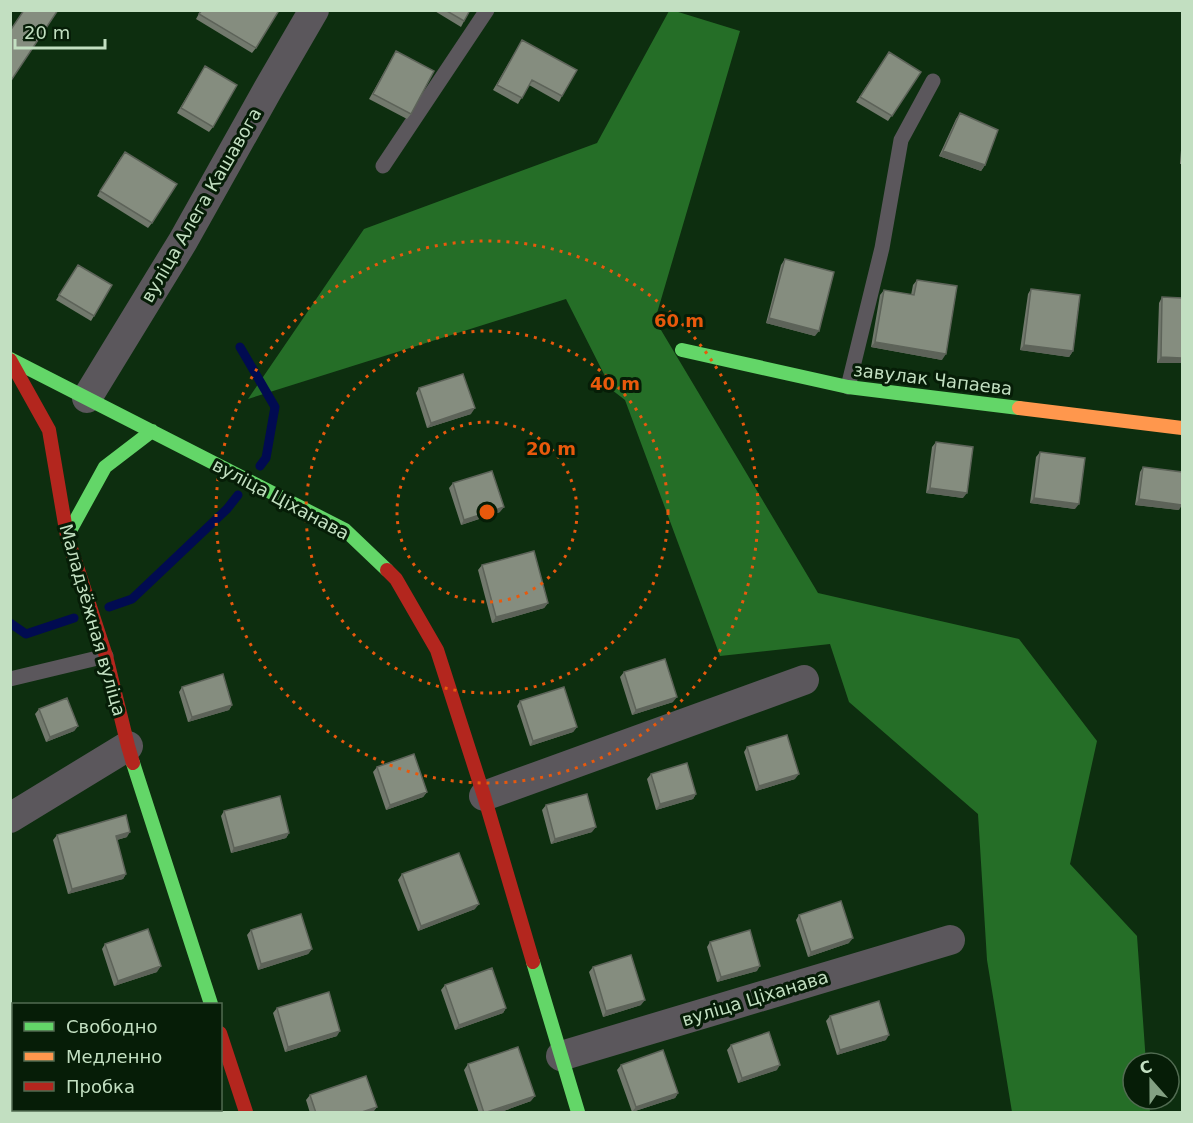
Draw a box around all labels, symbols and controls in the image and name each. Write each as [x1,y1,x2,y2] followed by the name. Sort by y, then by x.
[15,12,105,50] scale bar
[24,22,70,43] text: 20 m
[137,104,265,306] street label: вуліца Алега Кашавога
[654,310,704,331] text: 60 m
[852,359,1014,399] street label: завулак Чапаева
[590,373,640,394] text: 40 m
[526,438,576,459] text: 20 m
[209,454,353,544] street label: вуліца Ціханава
[477,502,497,522] centre of rings
[56,522,130,718] street label: Маладзёжная вуліца
[679,966,831,1030] street label: вуліца Ціханава
[12,1003,222,1111] legend
[66,1016,158,1037] text: Свободно
[66,1046,162,1067] text: Медленно
[1121,1051,1181,1111] north arrow
[1137,1056,1155,1078] text: С
[66,1076,135,1097] text: Пробка

